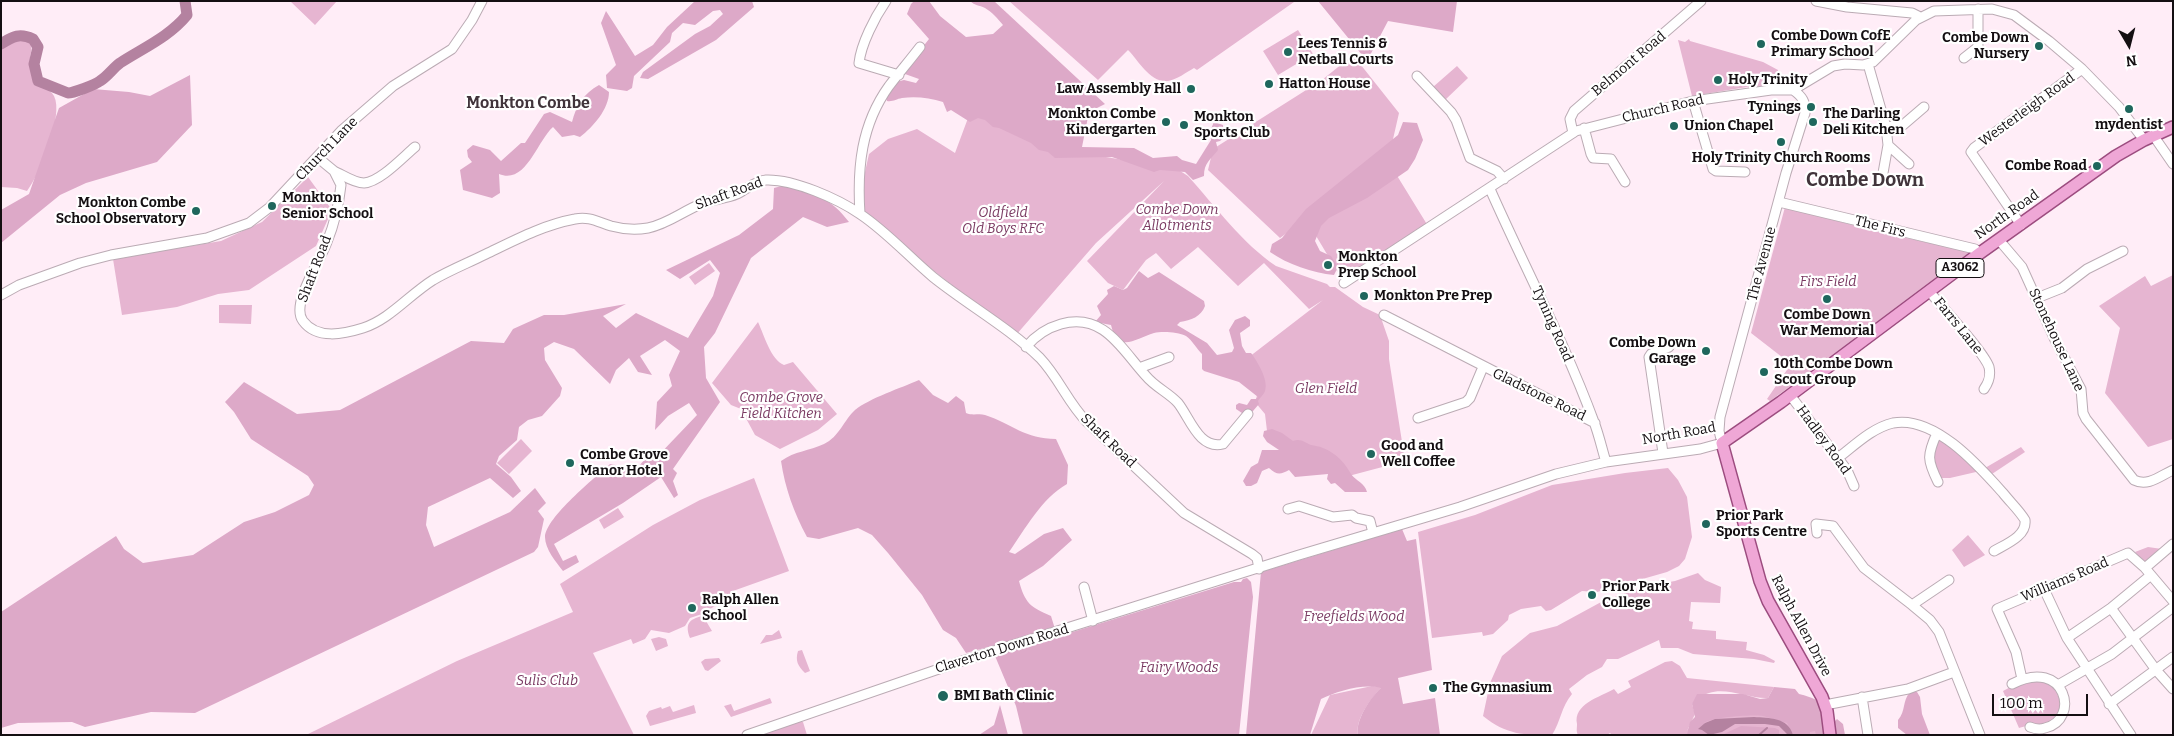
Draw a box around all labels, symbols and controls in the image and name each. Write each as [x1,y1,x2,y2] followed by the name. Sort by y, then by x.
[2104,20,2154,70] north arrow
[1589,28,1669,100] street label: Belmont Road
[1771,28,1891,60] place label: Combe Down CofE Primary School
[1942,30,2029,62] place label: Combe Down Nursery
[1298,36,1393,68] place label: Lees Tennis & Netball Courts
[1755,38,1767,50] marker: Combe Down CofE Primary School
[2033,40,2045,52] marker: Combe Down Nursery
[1282,46,1294,58] marker: Lees Tennis & Netball Courts
[2125,51,2138,70] text: N
[1976,70,2078,150] street label: Westerleigh Road
[1728,72,1807,88] place label: Holy Trinity
[1712,74,1724,86] marker: Holy Trinity
[1279,76,1371,92] place label: Hatton House
[1263,78,1275,90] marker: Hatton House
[1057,81,1181,97] place label: Law Assembly Hall
[1185,83,1197,95] marker: Law Assembly Hall
[1621,91,1705,127] street label: Church Road
[466,94,590,114] district label: Monkton Combe
[1747,99,1801,115] place label: Tynings
[1805,101,1817,113] marker: Tynings
[2123,103,2135,115] marker: mydentist
[1048,106,1156,138] place label: Monkton Combe Kindergarten
[1823,106,1904,138] place label: The Darling Deli Kitchen
[1194,109,1270,142] place label: Monkton Sports Club
[292,114,362,184] street label: Church Lane
[1160,116,1172,128] marker: Monkton Combe Kindergarten
[1807,116,1819,128] marker: The Darling Deli Kitchen
[2095,117,2163,133] place label: mydentist
[1684,118,1773,134] place label: Union Chapel
[1178,119,1190,131] marker: Monkton Sports Club
[1668,120,1680,132] marker: Union Chapel
[1775,136,1787,148] marker: Holy Trinity Church Rooms
[1692,150,1870,166] place label: Holy Trinity Church Rooms
[2005,158,2087,174] place label: Combe Road
[2091,160,2103,172] marker: Combe Road
[1806,170,1924,192] district label: Combe Down
[693,174,765,214] street label: Shaft Road
[1972,187,2042,243] street label: North Road
[282,190,373,222] place label: Monkton Senior School
[56,195,186,228] place label: Monkton Combe School Observatory
[266,200,278,212] marker: Monkton Senior School
[1135,202,1219,234] park label: Combe Down Allotments
[190,205,202,217] marker: Monkton Combe School Observatory
[962,205,1044,238] park label: Oldfield Old Boys RFC
[1853,213,1907,241] street label: The Firs
[1744,225,1780,303] street label: The Avenue
[295,233,335,305] street label: Shaft Road
[1338,249,1416,282] place label: Monkton Prep School
[1936,258,1984,278] road number: A3062
[1322,259,1334,271] marker: Monkton Prep School
[1800,274,1856,290] park label: Firs Field
[1528,284,1576,364] street label: Tyning Road
[2025,286,2087,394] street label: Stonehouse Lane
[1374,288,1492,304] place label: Monkton Pre Prep
[1358,290,1370,302] marker: Monkton Pre Prep
[1821,293,1833,305] marker: Combe Down War Memorial
[1930,294,1986,358] street label: Farrs Lane
[1780,307,1874,340] place label: Combe Down War Memorial
[1609,335,1696,368] place label: Combe Down Garage
[1700,345,1712,357] marker: Combe Down Garage
[1774,356,1893,388] place label: 10th Combe Down Scout Group
[1490,365,1588,425] street label: Gladstone Road
[1758,366,1770,378] marker: 10th Combe Down Scout Group
[1295,381,1357,397] park label: Glen Field
[739,390,823,422] park label: Combe Grove Field Kitchen
[1792,402,1854,478] street label: Hadley Road
[1077,410,1139,472] street label: Shaft Road
[1641,419,1717,449] street label: North Road
[1381,438,1455,471] place label: Good and Well Coffee
[580,447,668,480] place label: Combe Grove Manor Hotel
[1365,448,1377,460] marker: Good and Well Coffee
[564,457,576,469] marker: Combe Grove Manor Hotel
[1716,508,1807,540] place label: Prior Park Sports Centre
[1700,518,1712,530] marker: Prior Park Sports Centre
[2019,554,2111,606] street label: Williams Road
[1767,573,1835,679] street label: Ralph Allen Drive
[1602,579,1669,612] place label: Prior Park College
[1586,589,1598,601] marker: Prior Park College
[702,592,779,624] place label: Ralph Allen School
[686,602,698,614] marker: Ralph Allen School
[1304,609,1404,625] park label: Freefields Wood
[933,621,1071,677] street label: Claverton Down Road
[1140,660,1218,676] park label: Fairy Woods
[516,673,578,689] park label: Sulis Club
[1443,680,1552,696] place label: The Gymnasium
[1427,682,1439,694] marker: The Gymnasium
[1994,684,2090,716] scale bar
[954,688,1054,704] place label: BMI Bath Clinic
[936,689,950,703] marker: BMI Bath Clinic
[2000,694,2043,712] text: 100 m

